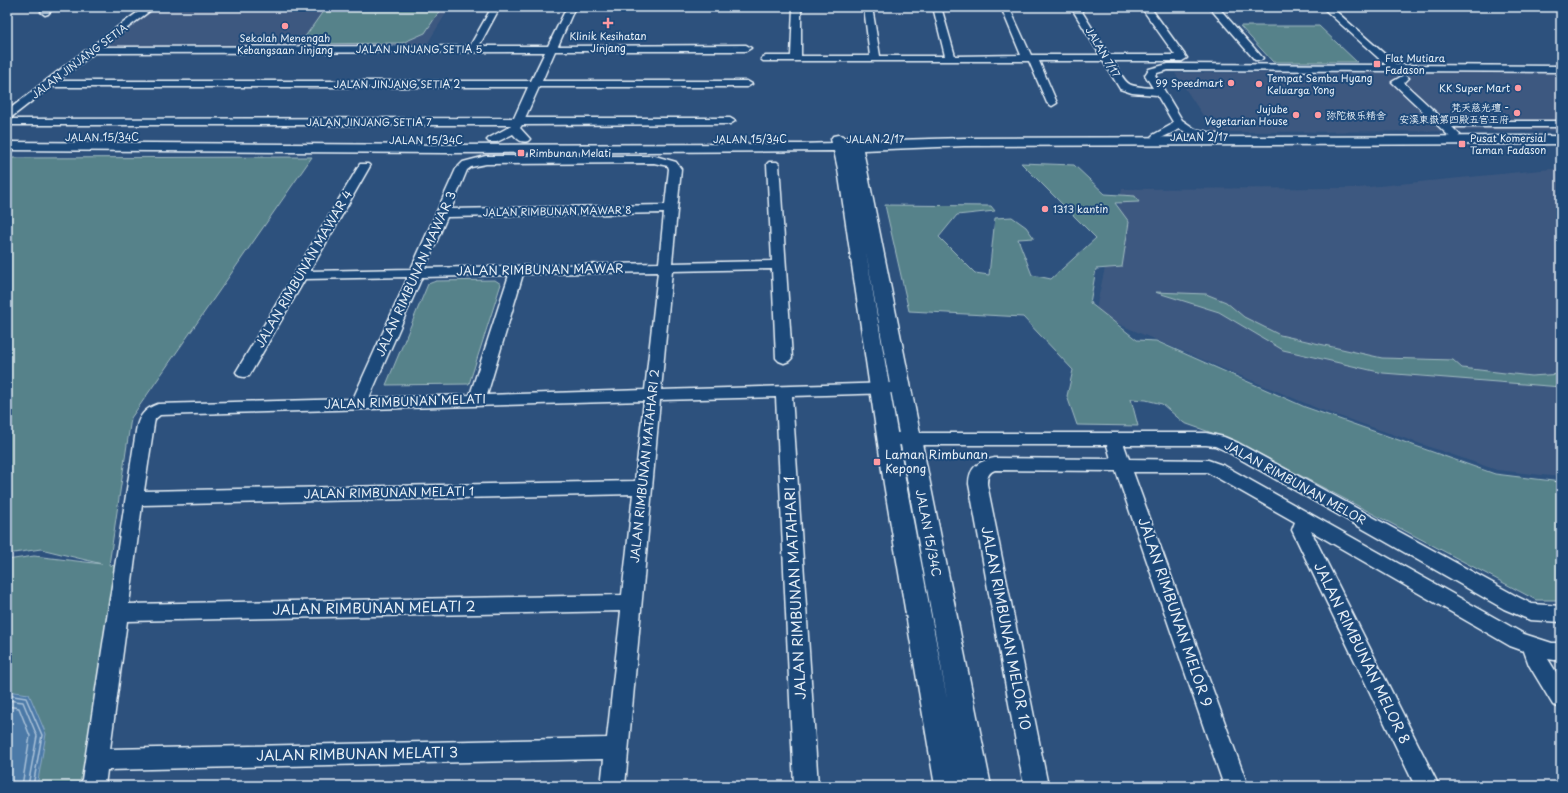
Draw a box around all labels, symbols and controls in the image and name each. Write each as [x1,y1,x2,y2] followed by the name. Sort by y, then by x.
[602,17,614,29] marker: Klinik Kesihatan Jinjang
[28,19,130,102] street label: JALAN JINJANG SETIA
[280,21,290,31] marker: Sekolah Menengah Kebangsaan Jinjang
[1082,24,1125,80] street label: JALAN 7/17
[569,28,647,55] place label: Klinik Kesihatan Jinjang
[237,30,333,57] place label: Sekolah Menengah Kebangsaan Jinjang
[356,41,483,56] street label: JALAN JINJANG SETIA 5
[1385,50,1446,77] place label: Flat Mutiara Fadason
[1372,59,1382,69] marker: Flat Mutiara Fadason
[1267,70,1373,97] place label: Tempat Semba Hyang Keluarga Yong
[1156,75,1223,90] place label: 99 Speedmart
[334,76,460,91] street label: JALAN JINJANG SETIA 2
[1226,78,1236,88] marker: 99 Speedmart
[1254,79,1264,89] marker: Tempat Semba Hyang Keluarga Yong
[1439,80,1510,95] place label: KK Super Mart
[1513,83,1523,93] marker: KK Super Mart
[1399,99,1509,126] place label: 梵天慈光壇 - 安溪東嶽第四殿五官王府
[1205,101,1289,128] place label: Jujube Vegetarian House
[1326,107,1386,122] place label: 弥陀极乐精舍
[1512,108,1522,118] marker: 梵天慈光壇 - 安溪東嶽第四殿五官王府
[1291,110,1301,120] marker: Jujube Vegetarian House
[1313,110,1323,120] marker: 弥陀极乐精舍
[306,114,432,129] street label: JALAN JINJANG SETIA 7
[65,129,139,144] street label: JALAN 15/34C
[1170,129,1229,144] street label: JALAN 2/17
[1470,130,1547,157] place label: Pusat Komersial Taman Fadason
[713,131,787,146] street label: JALAN 15/34C
[846,131,905,146] street label: JALAN 2/17
[389,132,463,147] street label: JALAN 15/34C
[1457,139,1467,149] marker: Pusat Komersial Taman Fadason
[529,145,611,160] place label: Rimbunan Melati
[516,148,526,158] marker: Rimbunan Melati
[250,186,356,351] street label: JALAN RIMBUNAN MAWAR 4
[370,188,460,359] street label: JALAN RIMBUNAN MAWAR 3
[1053,201,1108,216] place label: 1313 kantin
[483,202,631,219] street label: JALAN RIMBUNAN MAWAR 8
[1040,204,1050,214] marker: 1313 kantin
[456,259,624,279] street label: JALAN RIMBUNAN MAWAR
[625,368,663,564] street label: JALAN RIMBUNAN MATAHARI 2
[324,389,486,413] street label: JALAN RIMBUNAN MELATI
[1221,436,1370,529] street label: JALAN RIMBUNAN MELOR
[885,445,988,477] place label: Laman Rimbunan Kepong
[872,457,882,467] marker: Laman Rimbunan Kepong
[778,476,811,700] street label: JALAN RIMBUNAN MATAHARI 1
[304,482,474,502] street label: JALAN RIMBUNAN MELATI 1
[912,487,946,578] street label: JALAN 15/34C
[1133,514,1218,710] street label: JALAN RIMBUNAN MELOR 9
[976,524,1037,732] street label: JALAN RIMBUNAN MELOR 10
[1309,558,1416,747] street label: JALAN RIMBUNAN MELOR 8
[272,595,476,620] street label: JALAN RIMBUNAN MELATI 2
[256,741,458,766] street label: JALAN RIMBUNAN MELATI 3

